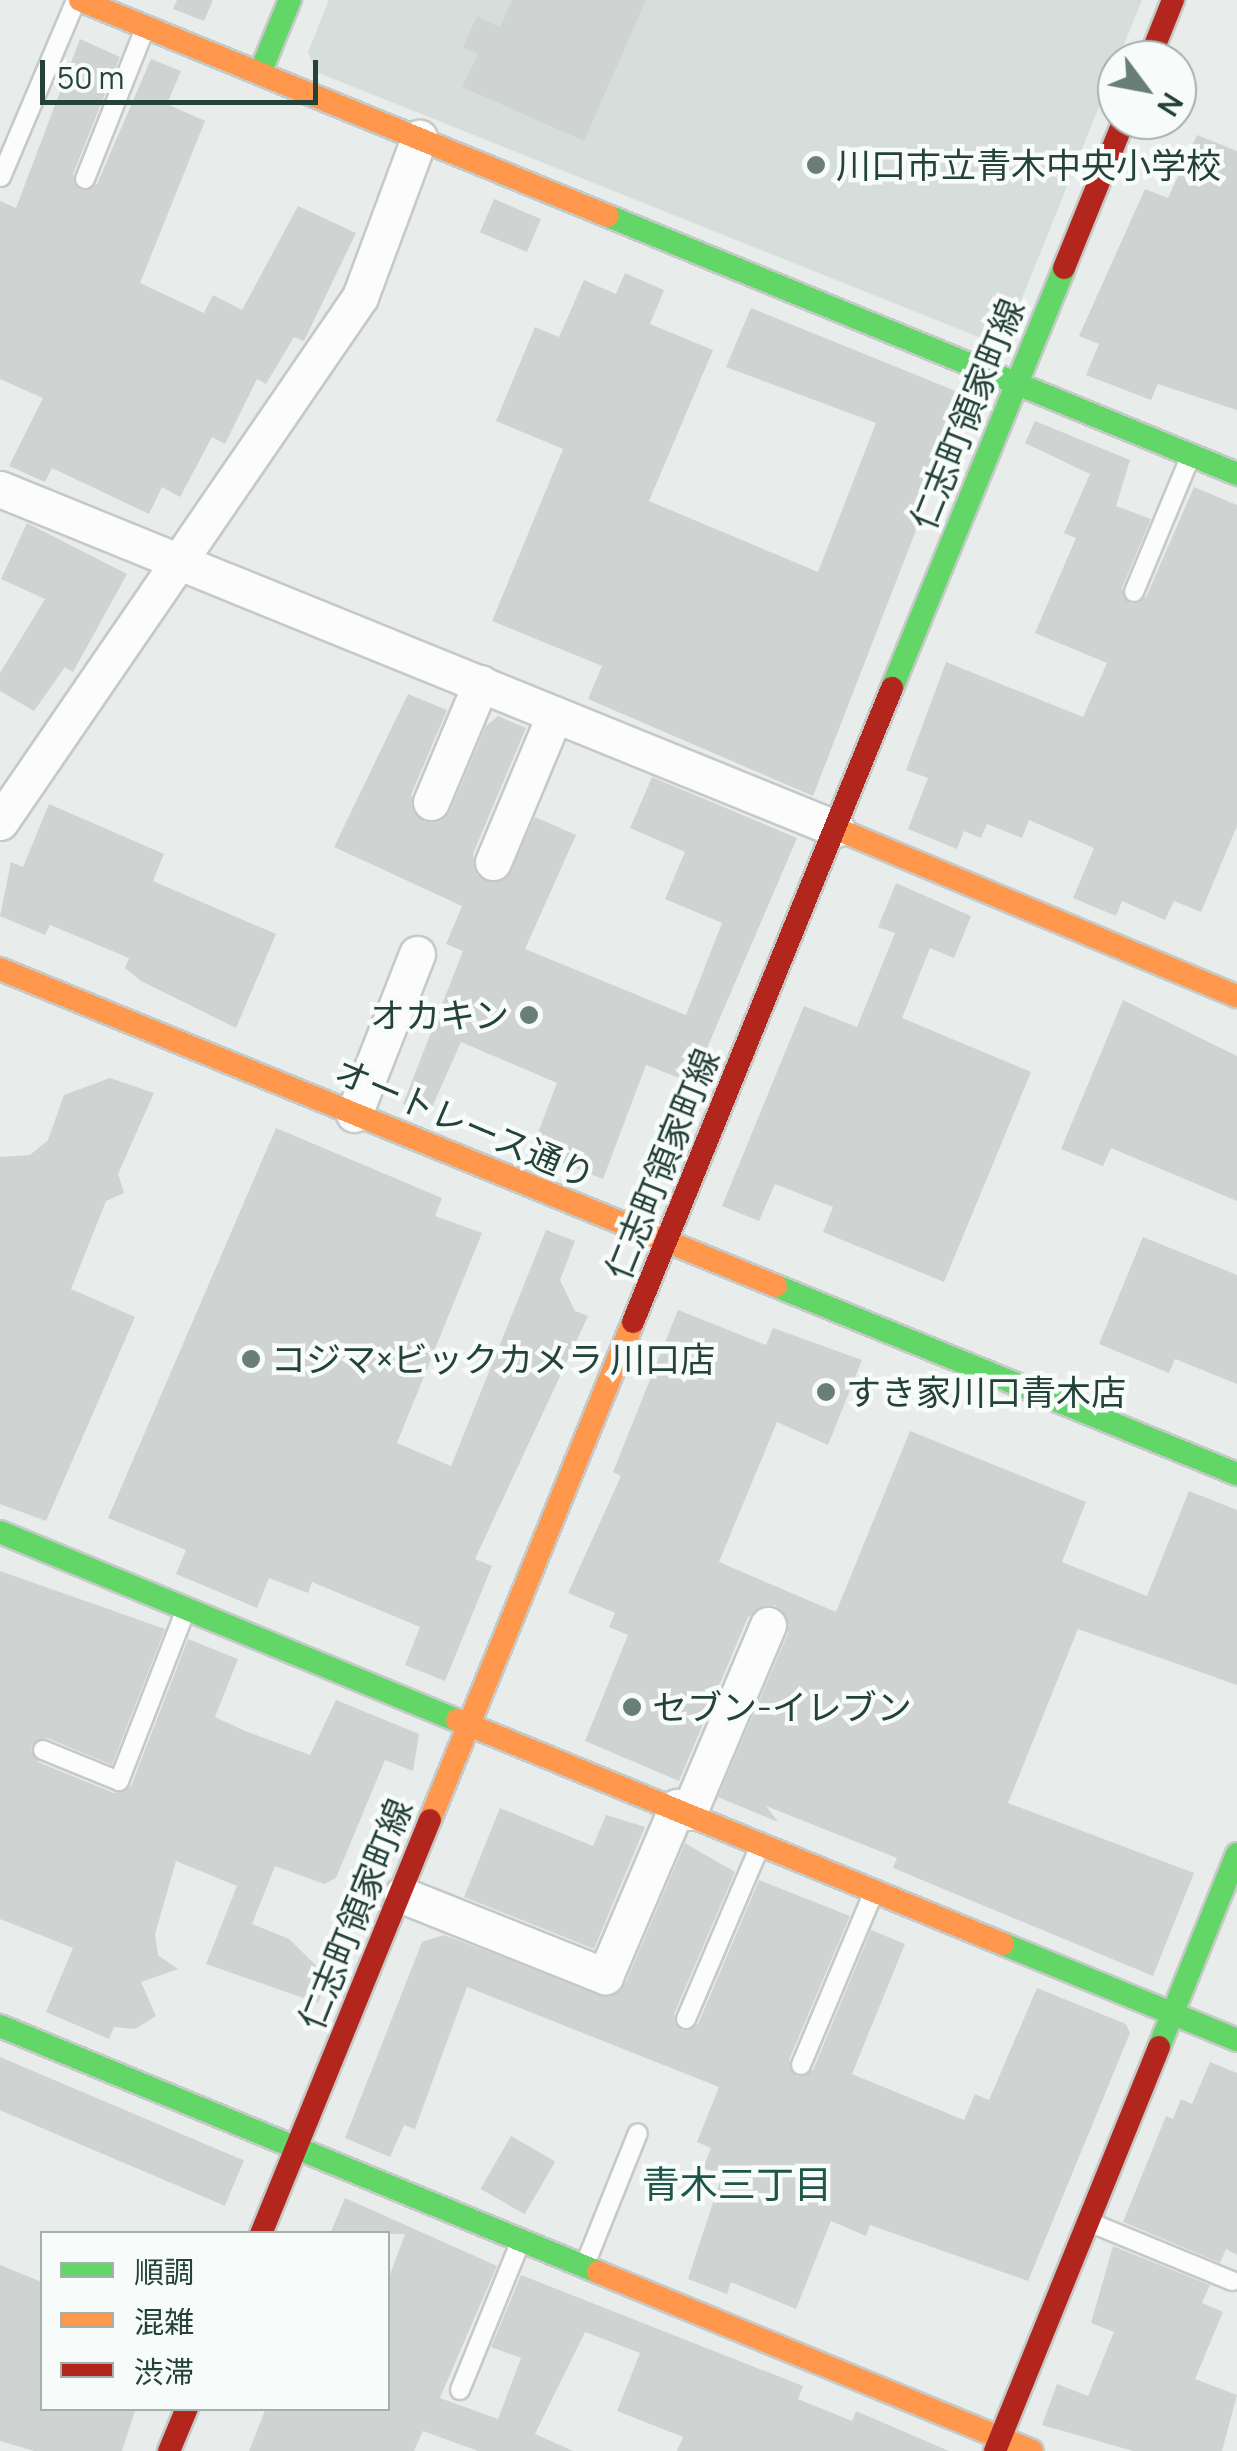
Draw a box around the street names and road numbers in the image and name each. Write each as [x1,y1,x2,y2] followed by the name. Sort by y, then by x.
[902,293,1032,535] street label: 仁志町領家町線
[597,1043,727,1285] street label: 仁志町領家町線
[328,1049,602,1197] street label: オートレース通り
[290,1793,420,2035] street label: 仁志町領家町線

